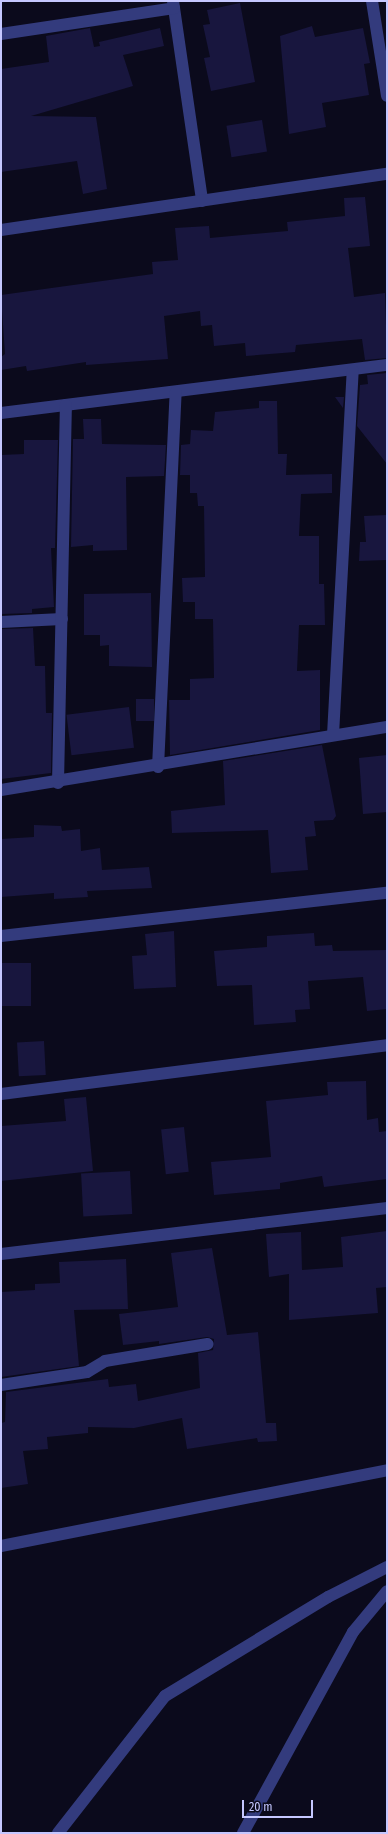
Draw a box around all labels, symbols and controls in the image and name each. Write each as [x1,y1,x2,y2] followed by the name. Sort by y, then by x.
[244,1792,315,1818] scale bar
[249,1800,273,1814] text: 20 m

